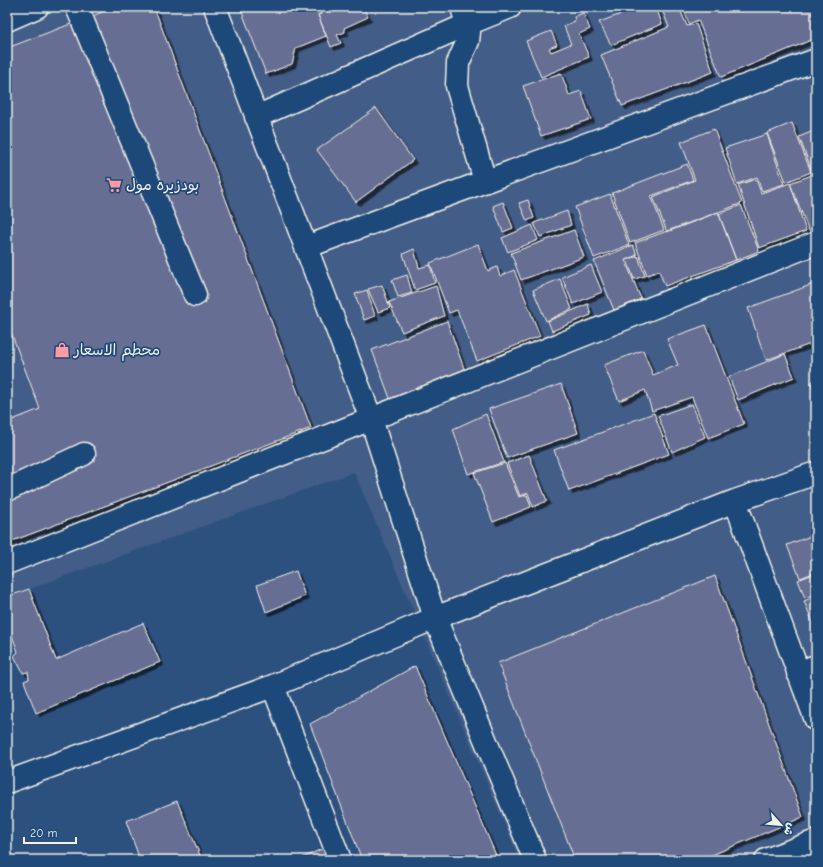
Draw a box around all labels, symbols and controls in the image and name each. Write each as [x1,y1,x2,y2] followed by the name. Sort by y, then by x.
[105,176,123,194] supermarket icon: بودزيره مول
[126,176,199,194] place label: بودزيره مول
[53,341,71,359] shop icon: محطم الاسعار
[73,341,160,361] place label: محطم الاسعار
[761,805,801,845] north arrow
[24,819,76,845] scale bar
[781,821,798,838] text: ش
[30,826,58,840] text: 20 m

